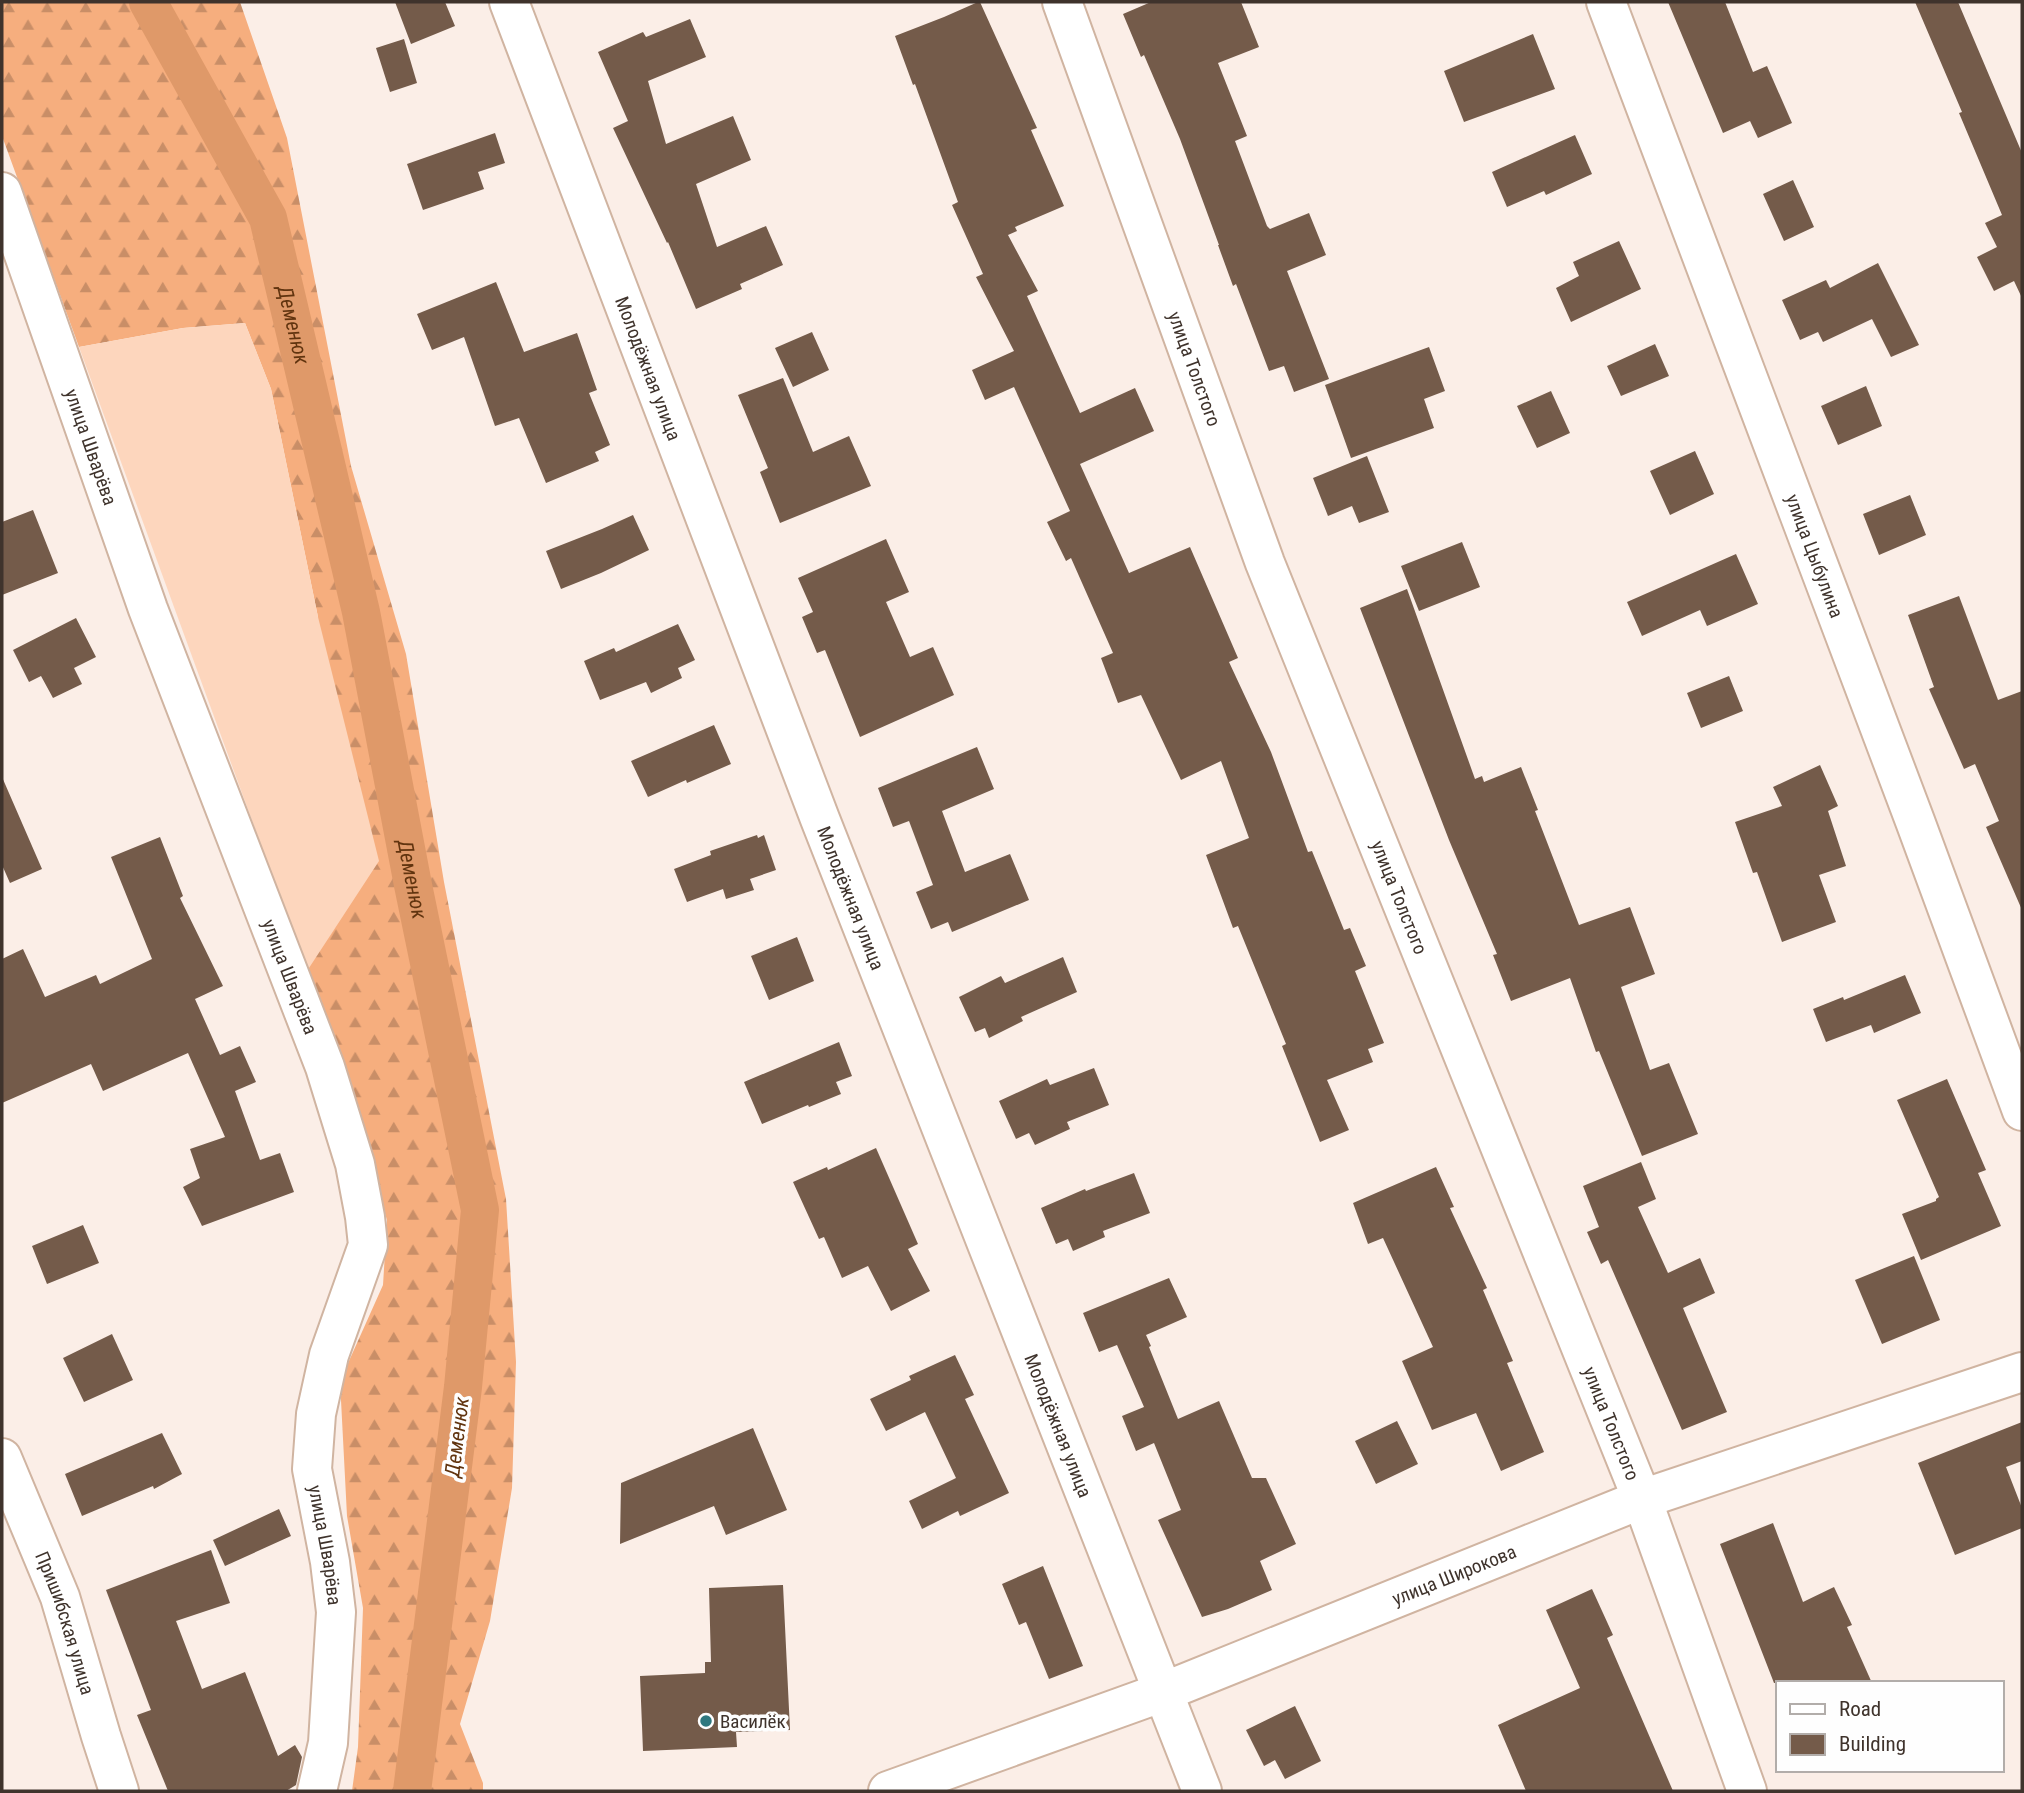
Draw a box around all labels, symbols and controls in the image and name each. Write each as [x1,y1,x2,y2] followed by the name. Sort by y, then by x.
[272,281,314,368] water label: Деменюк
[611,293,686,444] street label: Молодёжная улица
[1163,308,1226,429] street label: улица Толстого
[60,386,122,508] street label: улица Шварёва
[1781,491,1849,621] street label: улица Цыбулина
[812,823,890,973] street label: Молодёжная улица
[392,836,432,922] water label: Деменюк
[1366,837,1433,958] street label: улица Толстого
[257,916,323,1038] street label: улица Шварёва
[1020,1351,1097,1501] street label: Молодёжная улица
[1578,1363,1645,1483] street label: улица Толстого
[440,1395,474,1480] water label: Деменюк
[304,1483,347,1606] street label: улица Шварёва
[1389,1539,1519,1610] street label: улица Широкова
[31,1548,100,1697] street label: Пришибская улица
[1776,1681,2003,1772] legend
[1839,1697,1881,1721] text: Road
[720,1710,786,1733] place label: Василёк
[698,1713,714,1729] marker: Василёк
[1839,1732,1906,1756] text: Building

